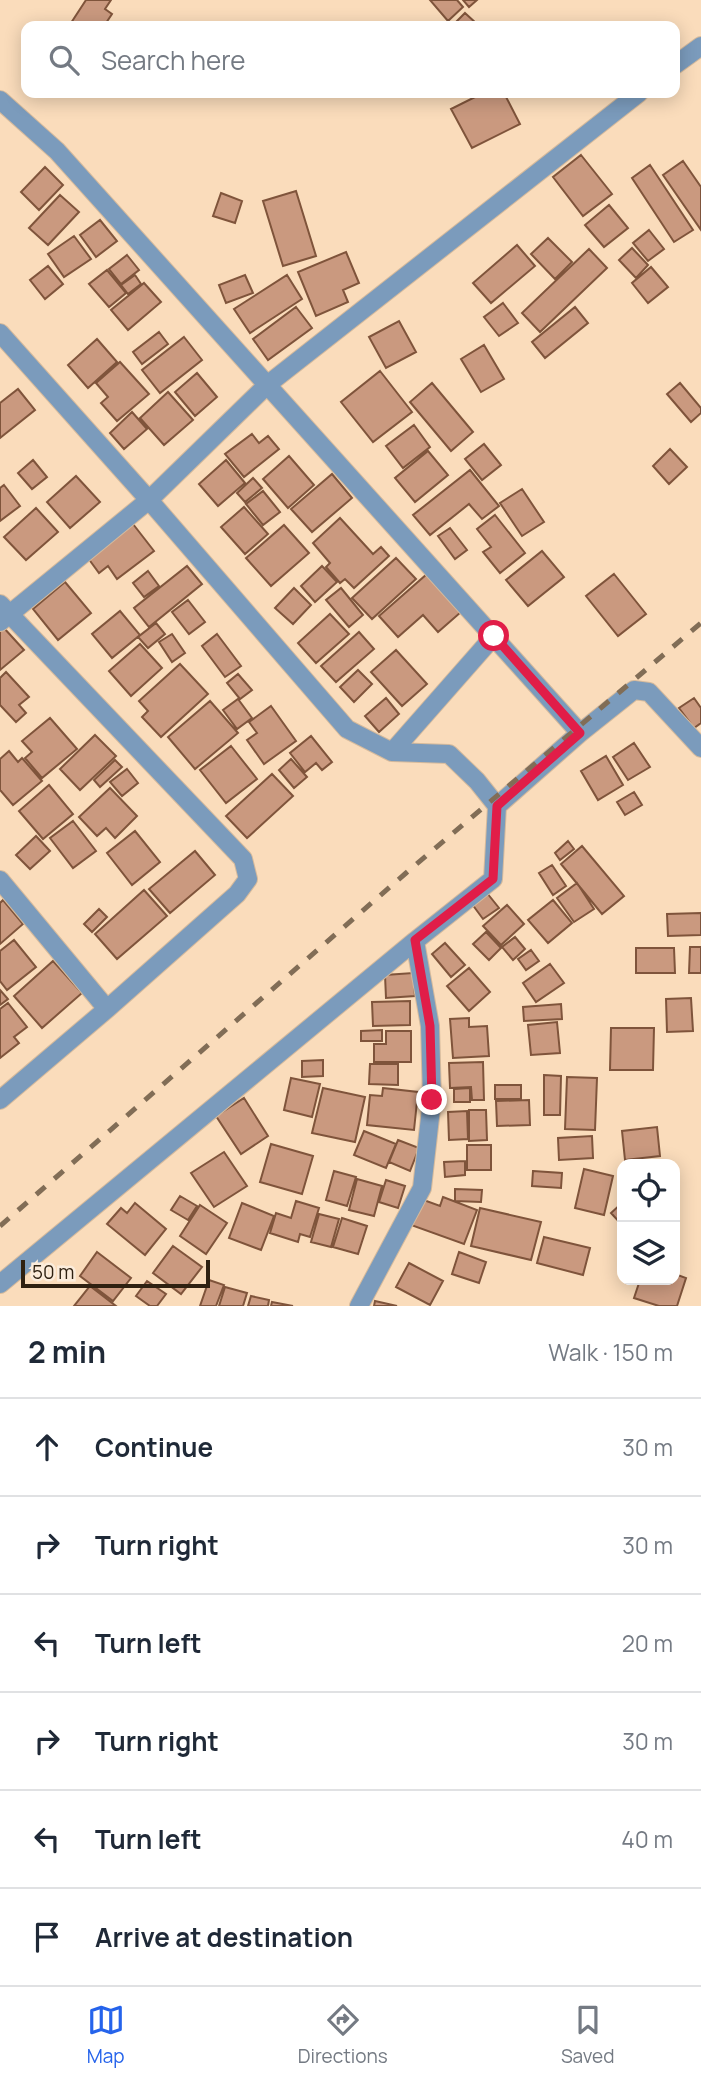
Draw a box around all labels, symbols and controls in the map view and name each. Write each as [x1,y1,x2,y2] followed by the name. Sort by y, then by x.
[21,21,680,98] search box
[45,41,83,79] icon: search
[101,42,246,78] text: Search here
[478,620,509,651] route start
[416,1084,447,1115] route end
[617,1159,680,1285] map controls
[617,1159,680,1222] button: locate
[617,1222,680,1285] button: layers
[21,1257,210,1289] scale bar
[32,1259,74,1285] text: 50 m
[28,1331,106,1372] text: 2 min
[548,1336,673,1368] text: Walk · 150 m
[28,1428,66,1466] icon: ahead
[95,1429,213,1465] text: Continue
[622,1431,673,1463] text: 30 m
[28,1526,66,1564] icon: right
[95,1527,219,1563] text: Turn right
[622,1529,673,1561] text: 30 m
[28,1624,66,1662] icon: left
[95,1625,202,1661] text: Turn left
[622,1627,673,1659] text: 20 m
[28,1722,66,1760] icon: right
[95,1723,219,1759] text: Turn right
[622,1725,673,1757] text: 30 m
[28,1820,66,1858] icon: left
[95,1821,202,1857] text: Turn left
[621,1823,673,1855] text: 40 m
[28,1918,66,1956] icon: arrive
[95,1919,353,1955] text: Arrive at destination
[87,2001,125,2069] tab: Map
[298,2001,388,2069] tab: Directions
[561,2001,614,2069] tab: Saved

